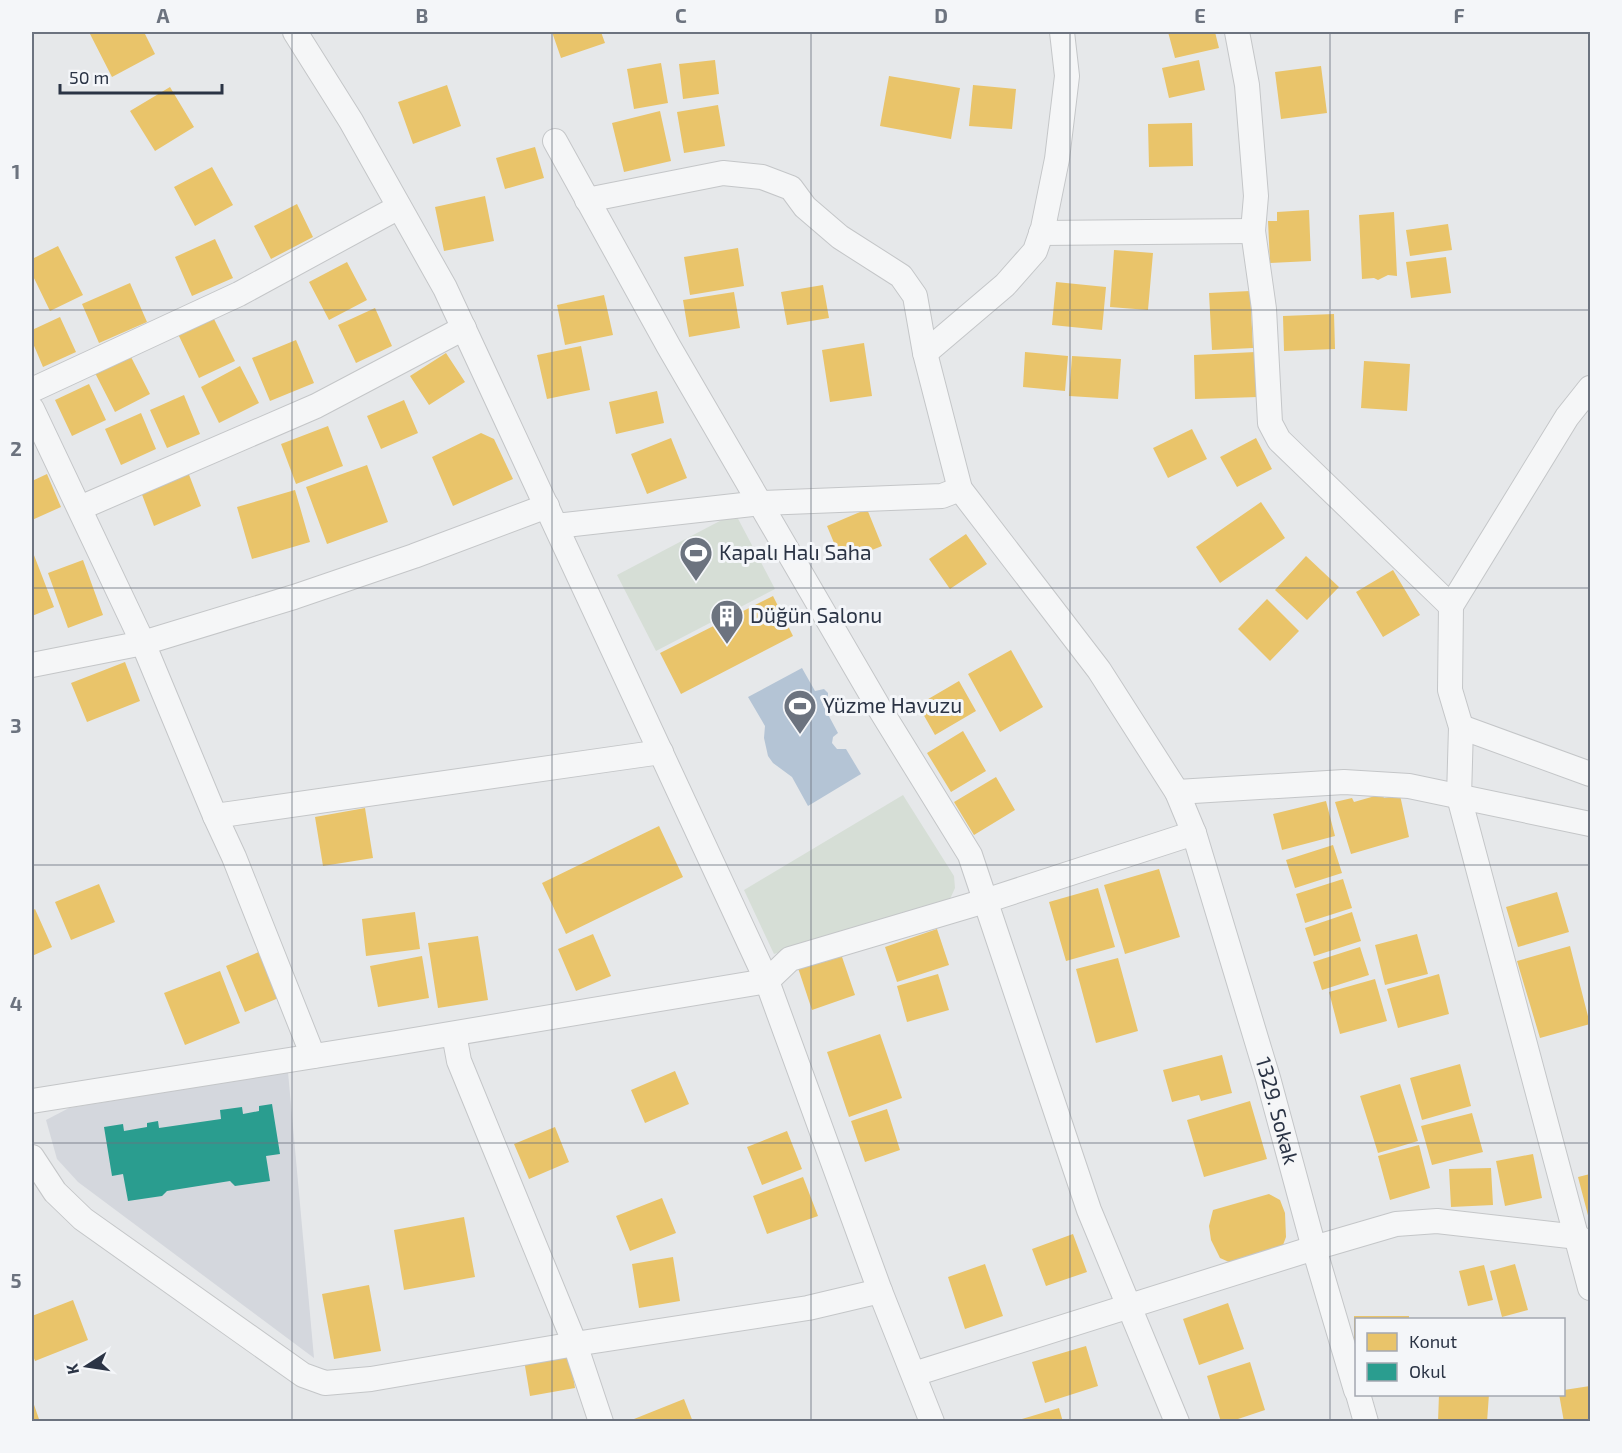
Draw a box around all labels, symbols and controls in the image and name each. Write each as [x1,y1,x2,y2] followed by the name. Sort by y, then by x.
[156,3,170,27] text: A
[416,3,428,27] text: B
[675,3,687,27] text: C
[934,3,948,27] text: D
[1194,3,1206,27] text: E
[1453,3,1465,27] text: F
[60,57,222,95] scale bar
[69,66,109,88] text: 50 m
[12,159,20,183] text: 1
[10,436,22,460] text: 2
[678,535,714,582] sports icon: Kapalı Halı Saha
[719,539,872,564] place label: Kapalı Halı Saha
[709,598,745,645] building icon: Düğün Salonu
[750,602,882,627] place label: Düğün Salonu
[782,688,818,735] sports icon: Yüzme Havuzu
[823,692,962,717] place label: Yüzme Havuzu
[10,713,22,737] text: 3
[10,991,23,1015] text: 4
[1251,1054,1305,1167] street label: 1329. Sokak
[10,1268,22,1292] text: 5
[1355,1318,1565,1396] legend
[1409,1330,1457,1352] text: Konut
[57,1336,117,1396] north arrow
[1409,1360,1446,1382] text: Okul
[61,1361,82,1376] text: K

